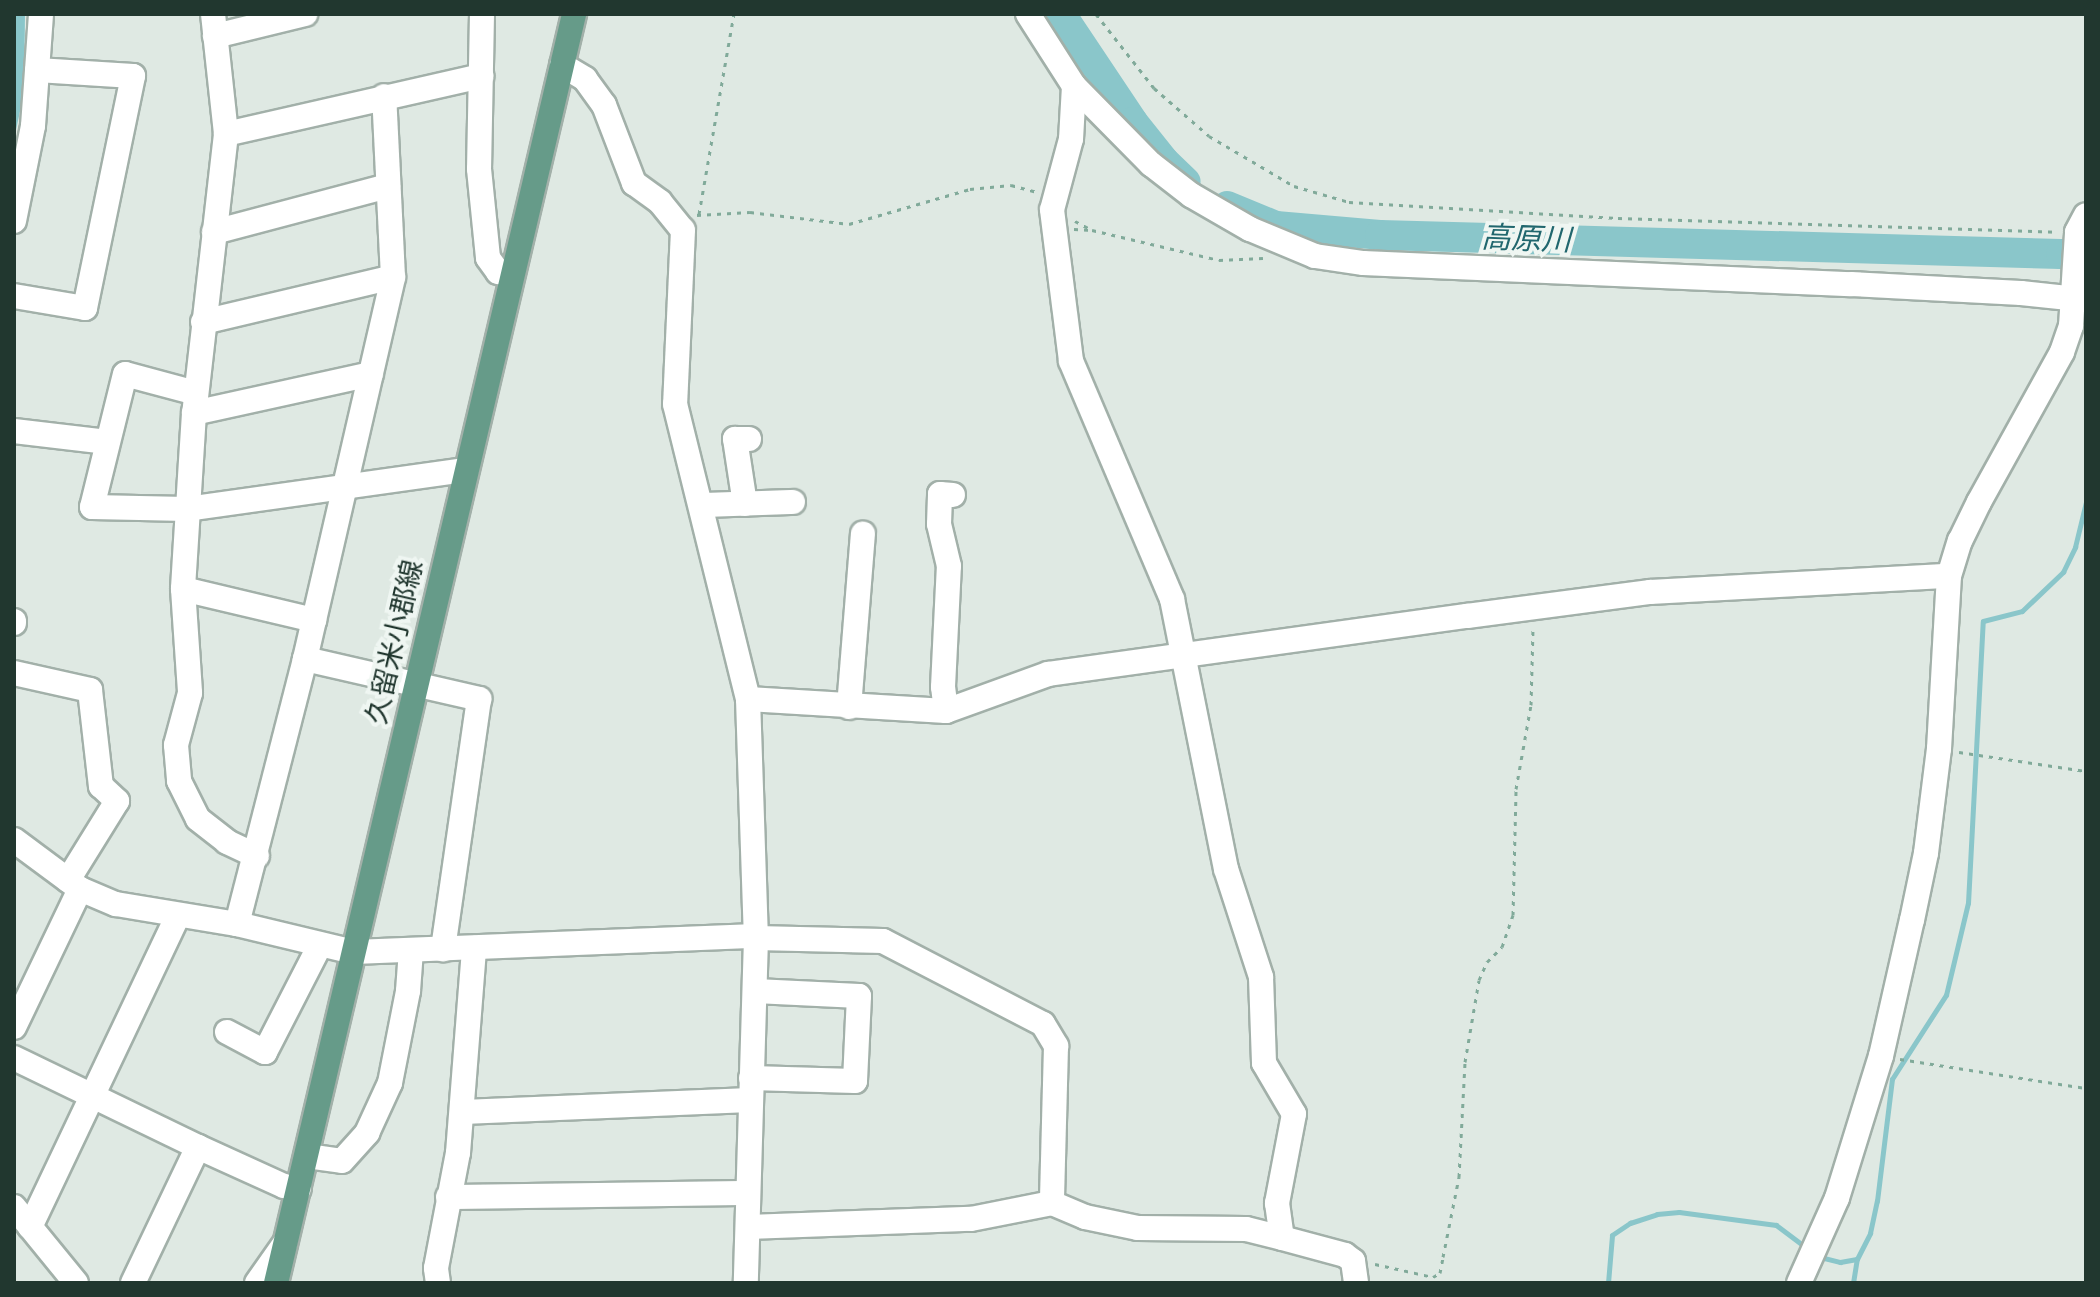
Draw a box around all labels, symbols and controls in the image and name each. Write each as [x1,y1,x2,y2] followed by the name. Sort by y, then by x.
[1480,219,1572,259] water label: 高原川
[360,556,430,728] street label: 久留米小郡線

